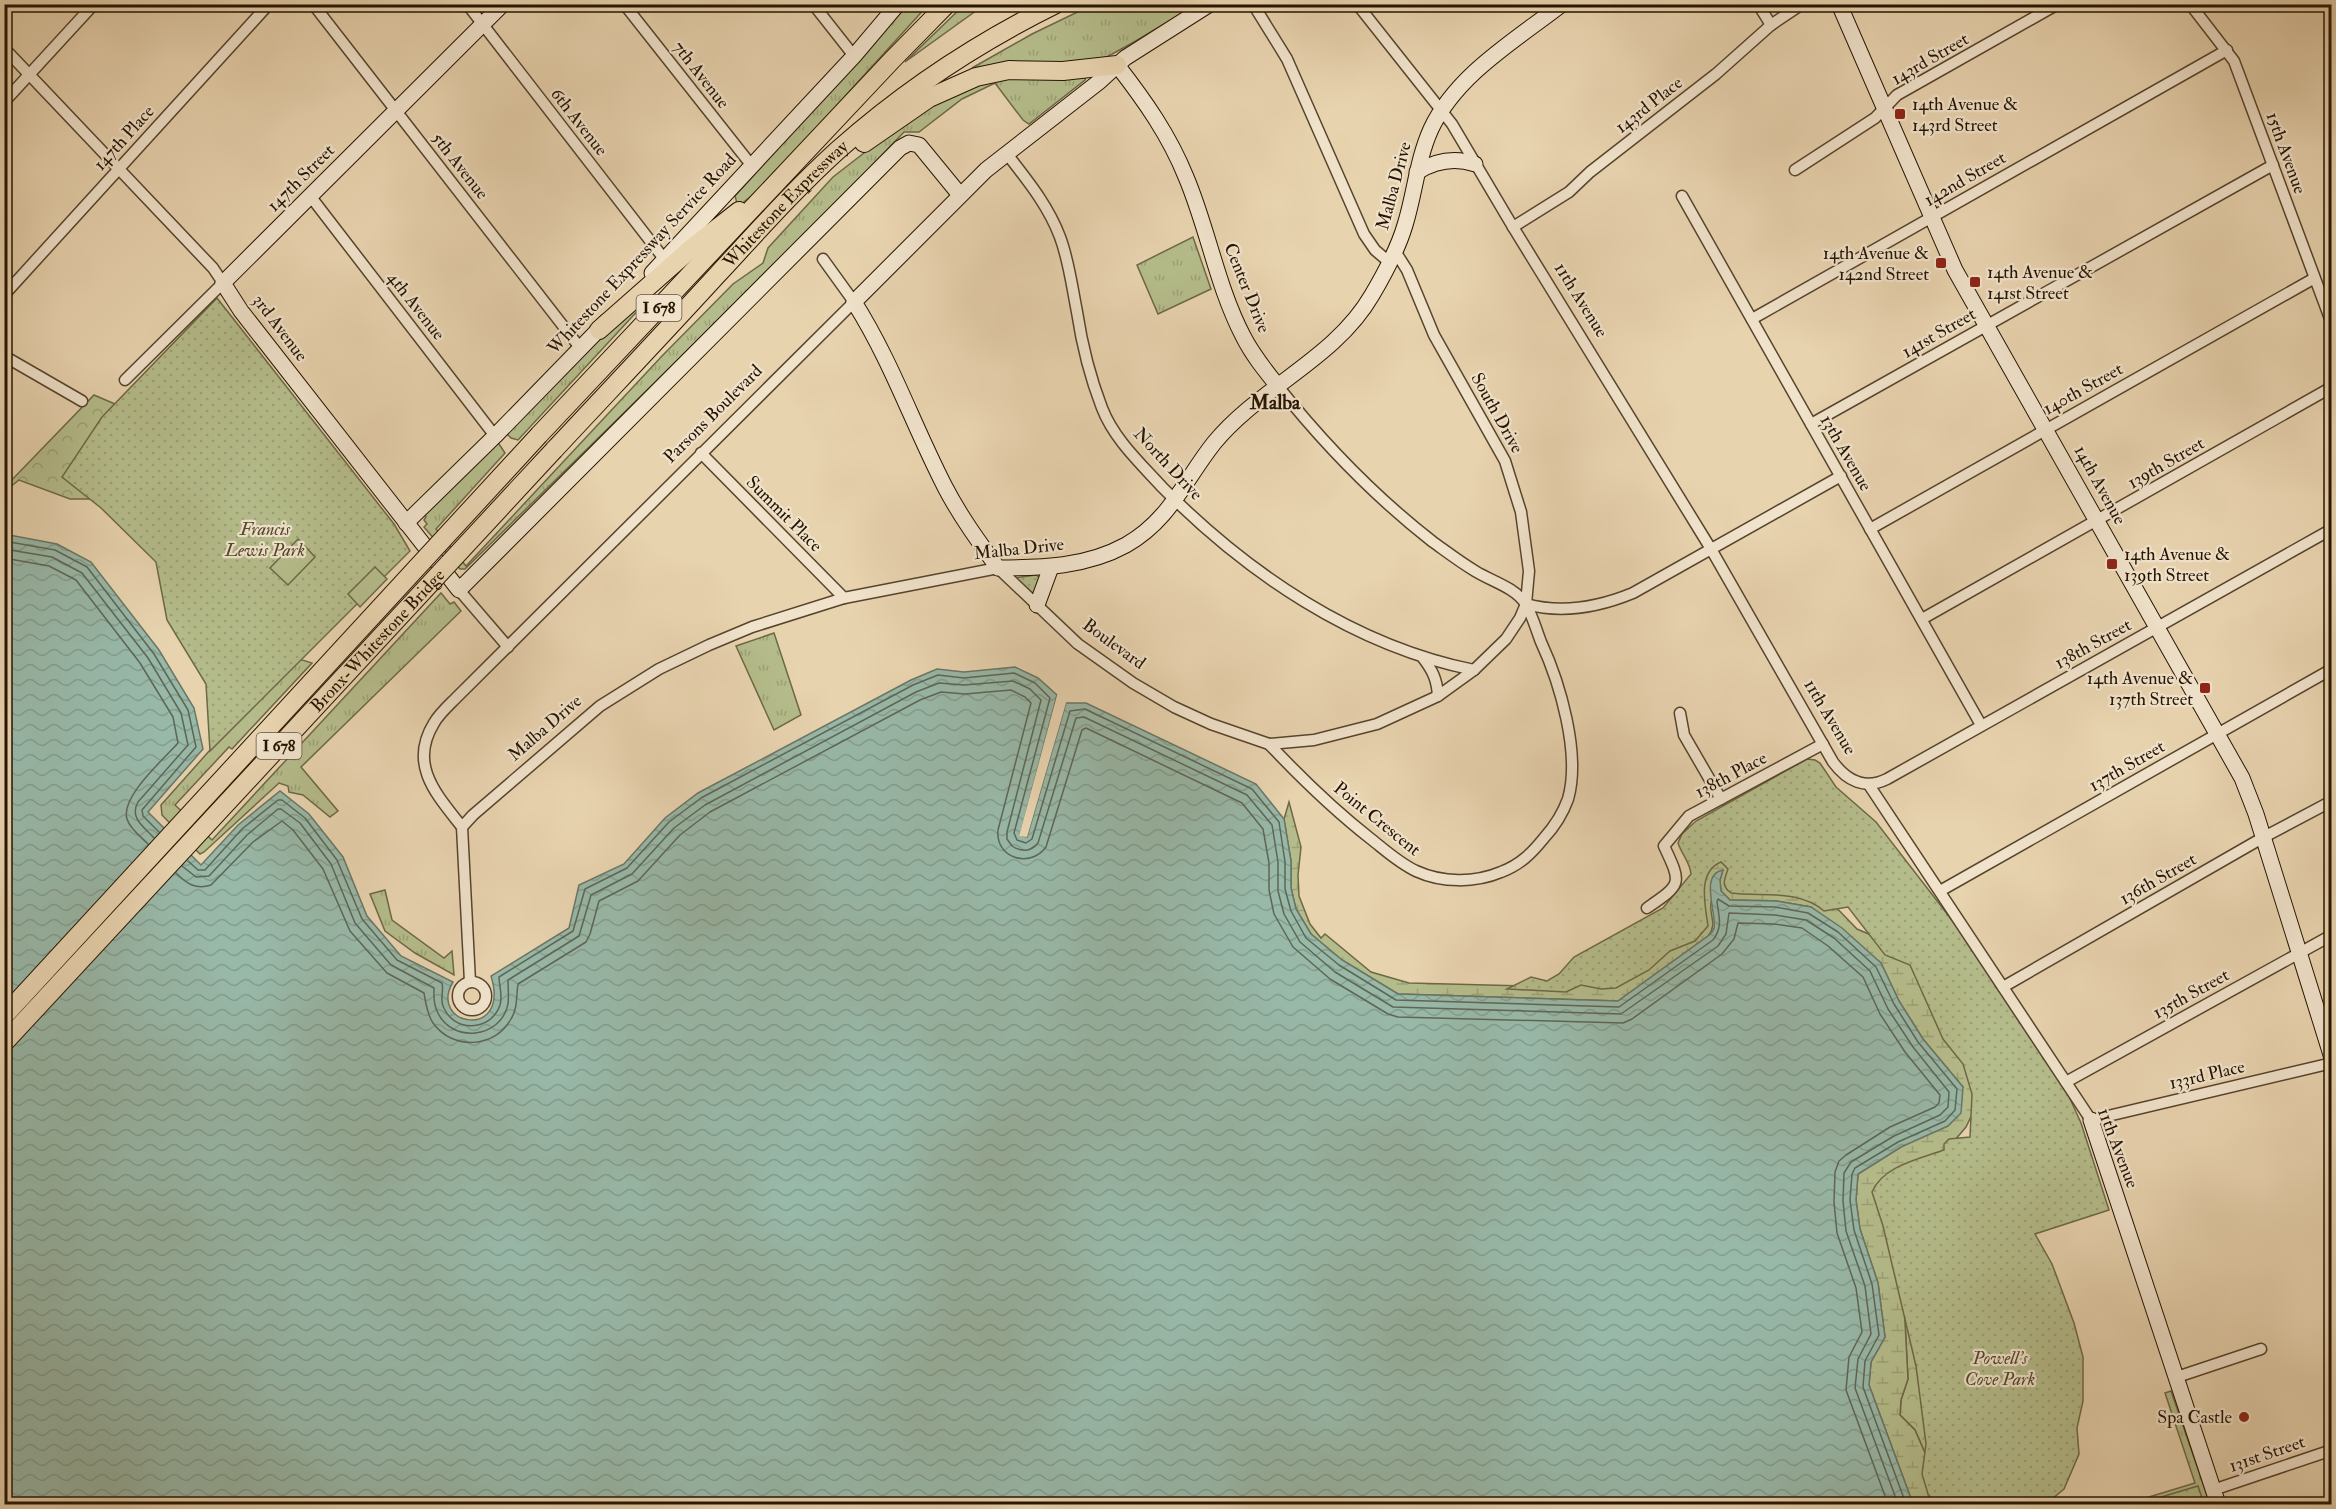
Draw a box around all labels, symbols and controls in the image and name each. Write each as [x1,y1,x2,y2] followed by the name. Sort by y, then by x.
[1887,28,1973,90] street label: 143rd Street
[667,37,735,114] street label: 7th Avenue
[1611,71,1688,139] street label: 143rd Place
[545,83,613,161] street label: 6th Avenue
[1912,93,2018,137] place label: 14th Avenue & 143rd Street
[89,100,160,176] street label: 147th Place
[1893,107,1907,121] marker: 14th Avenue & 143rd Street
[2261,109,2312,198] street label: 15th Avenue
[427,128,494,205] street label: 5th Avenue
[717,134,854,273] street label: Whitestone Expressway
[262,139,340,217] street label: 147th Street
[1371,139,1417,233] street label: Malba Drive
[1920,146,2010,212] street label: 142nd Street
[542,149,741,360] street label: Whitestone Expressway Service Road
[1219,240,1276,337] street label: Center Drive
[1823,242,1929,286] place label: 14th Avenue & 142nd Street
[1934,256,1948,270] marker: 14th Avenue & 142nd Street
[1549,258,1613,342] street label: 11th Avenue
[1987,261,2093,305] place label: 14th Avenue & 141st Street
[382,267,450,345] street label: 4th Avenue
[1968,275,1982,289] marker: 14th Avenue & 141st Street
[247,290,313,367] street label: 3rd Avenue
[636,295,682,321] road number: I 678
[1898,303,1980,363] street label: 141st Street
[2039,358,2127,420] street label: 140th Street
[659,360,767,468] street label: Parsons Boulevard
[1466,369,1529,458] street label: South Drive
[1249,390,1301,415] district label: Malba
[1815,411,1877,496] street label: 13th Avenue
[1128,423,1208,506] street label: North Drive
[2123,432,2209,494] street label: 139th Street
[2069,441,2131,529] street label: 14th Avenue
[741,471,827,557] street label: Summit Place
[224,518,305,562] park label: Francis Lewis Park
[973,533,1066,565] street label: Malba Drive
[2124,543,2230,587] place label: 14th Avenue & 139th Street
[2105,557,2119,571] marker: 14th Avenue & 139th Street
[305,564,450,717] street label: Bronx-Whitestone Bridge
[1078,613,1150,675] street label: Boulevard
[2051,613,2136,674] street label: 138th Street
[2087,667,2193,711] place label: 14th Avenue & 137th Street
[1799,675,1862,759] street label: 11th Avenue
[2198,681,2212,695] marker: 14th Avenue & 137th Street
[503,689,587,766] street label: Malba Drive
[256,733,302,759] road number: I 678
[2085,735,2169,797] street label: 137th Street
[1691,746,1771,804] street label: 138th Place
[1329,777,1425,861] street label: Point Crescent
[2116,848,2201,910] street label: 136th Street
[2149,964,2233,1024] street label: 135th Street
[2167,1055,2247,1095] street label: 133rd Place
[2092,1105,2144,1192] street label: 11th Avenue
[1965,1347,2035,1391] park label: Powell's Cove Park
[2157,1406,2232,1429] place label: Spa Castle
[2237,1410,2251,1424] marker: Spa Castle
[2226,1430,2308,1478] street label: 131st Street

